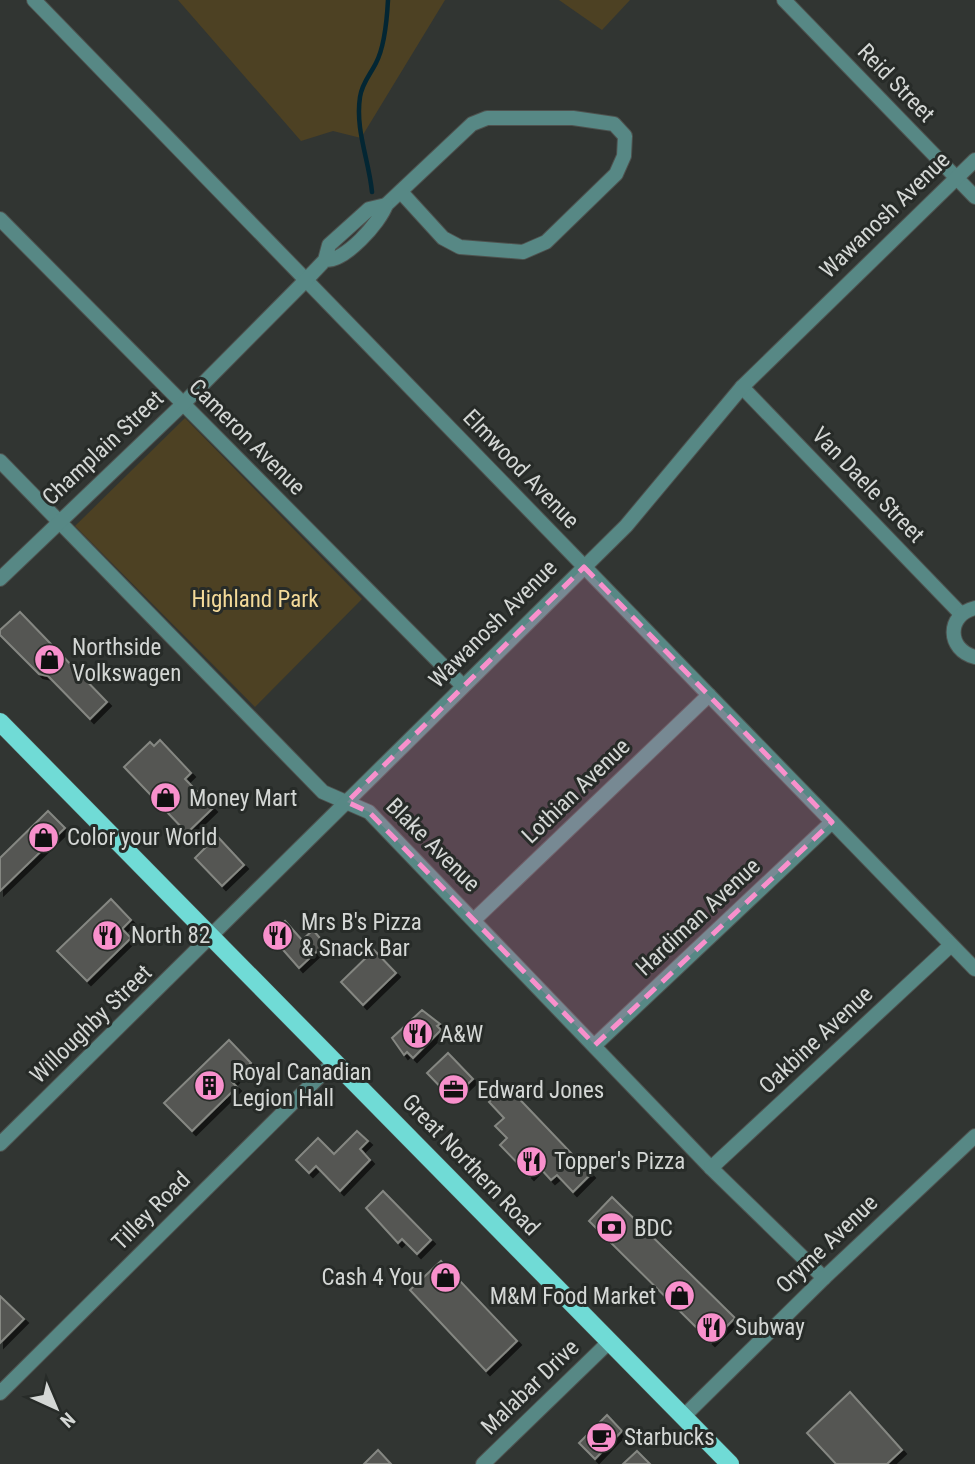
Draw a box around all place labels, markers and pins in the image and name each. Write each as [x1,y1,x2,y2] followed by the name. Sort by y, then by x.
[72,634,181,687] place label: Northside Volkswagen
[32,643,66,677] shop icon: Northside Volkswagen
[149,781,183,815] shop icon: Money Mart
[189,785,297,812] place label: Money Mart
[27,820,61,854] shop icon: Color your World
[67,824,217,851] place label: Color your World
[301,909,422,962] place label: Mrs B's Pizza & Snack Bar
[91,918,125,952] restaurant icon: North 82
[261,918,295,952] restaurant icon: Mrs B's Pizza & Snack Bar
[131,922,210,949] place label: North 82
[400,1017,434,1051] restaurant icon: A&W
[440,1021,483,1048] place label: A&W
[232,1059,372,1112] place label: Royal Canadian Legion Hall
[192,1068,226,1102] building icon: Royal Canadian Legion Hall
[437,1073,471,1107] office icon: Edward Jones
[477,1077,604,1104] place label: Edward Jones
[514,1144,548,1178] restaurant icon: Topper's Pizza
[554,1148,685,1175] place label: Topper's Pizza
[594,1211,628,1245] bank icon: BDC
[634,1215,673,1242] place label: BDC
[429,1260,463,1294] shop icon: Cash 4 You
[321,1264,423,1291] place label: Cash 4 You
[662,1279,696,1313] shop icon: M&M Food Market
[490,1283,656,1310] place label: M&M Food Market
[695,1310,729,1344] restaurant icon: Subway
[735,1314,805,1341] place label: Subway
[584,1420,618,1454] cafe icon: Starbucks
[624,1424,715,1451] place label: Starbucks

